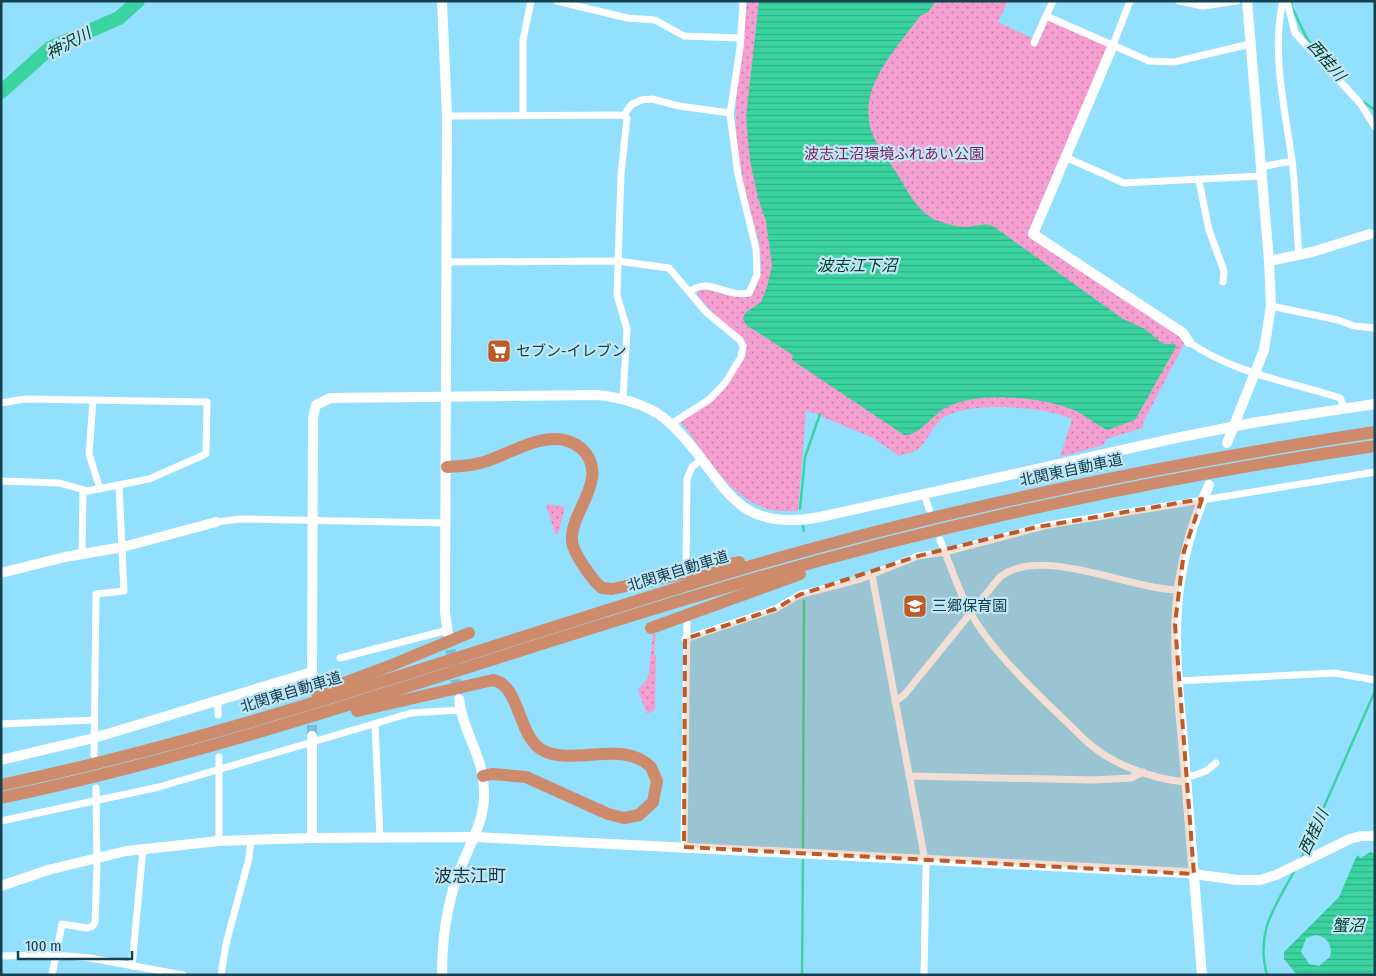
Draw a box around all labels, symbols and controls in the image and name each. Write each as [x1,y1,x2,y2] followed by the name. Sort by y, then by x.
[43,23,96,63] water label: 神沢川
[1304,36,1351,86] water label: 西桂川
[804,145,984,163] park label: 波志江沼環境ふれあい公園
[817,256,899,275] water label: 波志江下沼
[486,338,512,364] supermarket icon: セブン-イレブン
[516,342,627,360] place label: セブン-イレブン
[1018,450,1124,490] street label: 北関東自動車道
[625,547,731,595] street label: 北関東自動車道
[902,593,928,619] school or university icon: 三郷保育園
[932,597,1007,615] place label: 三郷保育園
[238,668,344,716] street label: 北関東自動車道
[1295,805,1333,858] water label: 西桂川
[434,865,506,887] district label: 波志江町
[1332,916,1366,935] water label: 蟹沼
[18,928,131,960] scale bar
[25,937,62,955] text: 100 m

